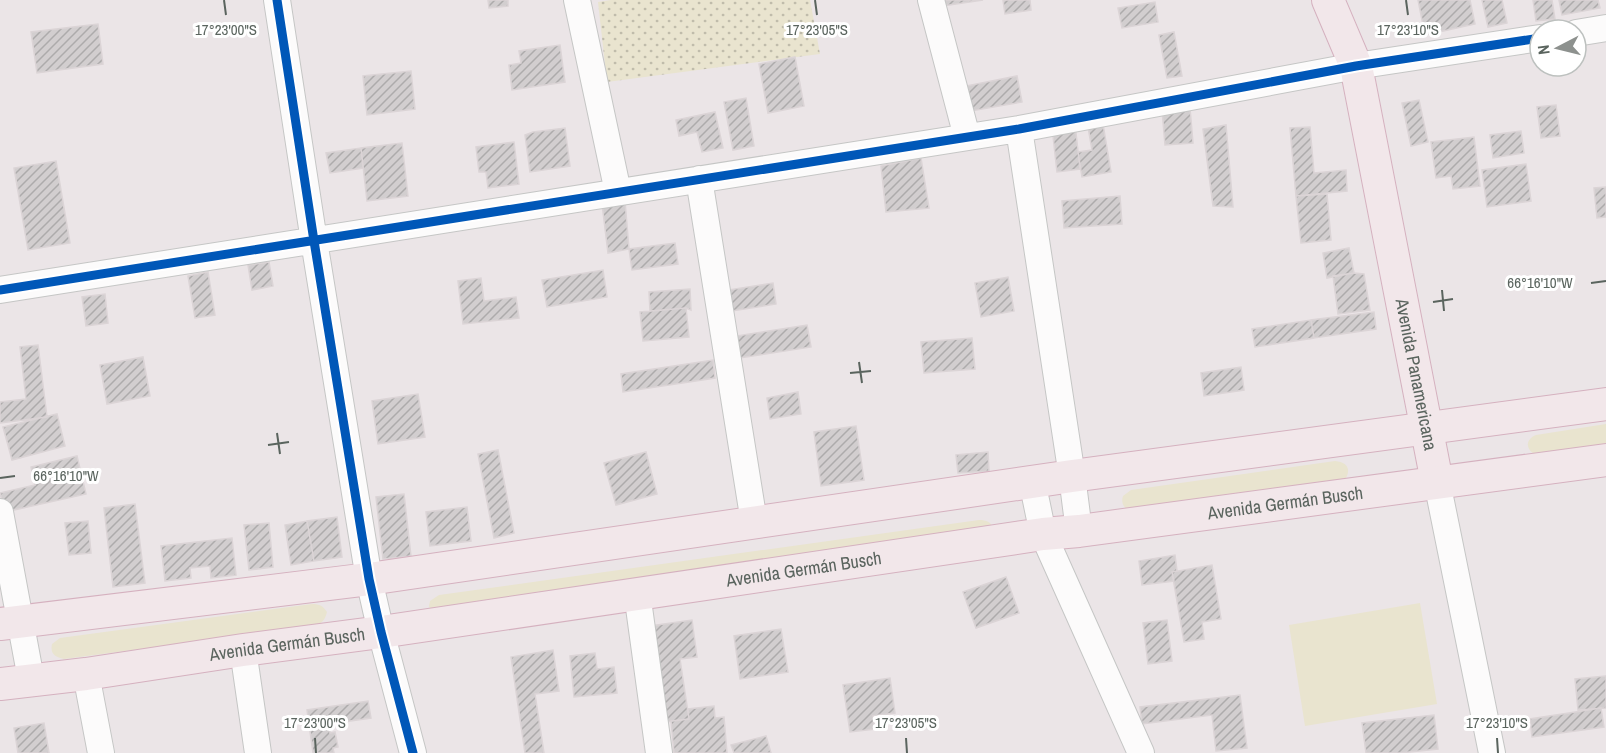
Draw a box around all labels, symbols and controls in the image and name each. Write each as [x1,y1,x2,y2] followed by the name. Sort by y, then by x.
[1528,18,1588,78] north arrow
[195,19,257,40] text: 17°23'00"S
[786,19,848,40] text: 17°23'05"S
[1377,19,1439,40] text: 17°23'10"S
[1532,44,1555,56] text: N
[1507,272,1573,293] text: 66°16'10"W
[1389,295,1444,452] street label: Avenida Panamericana
[33,465,99,486] text: 66°16'10"W
[1205,480,1364,526] street label: Avenida Germán Busch
[723,545,883,593] street label: Avenida Germán Busch
[207,621,366,667] street label: Avenida Germán Busch
[284,712,346,733] text: 17°23'00"S
[875,712,937,733] text: 17°23'05"S
[1466,712,1528,733] text: 17°23'10"S

